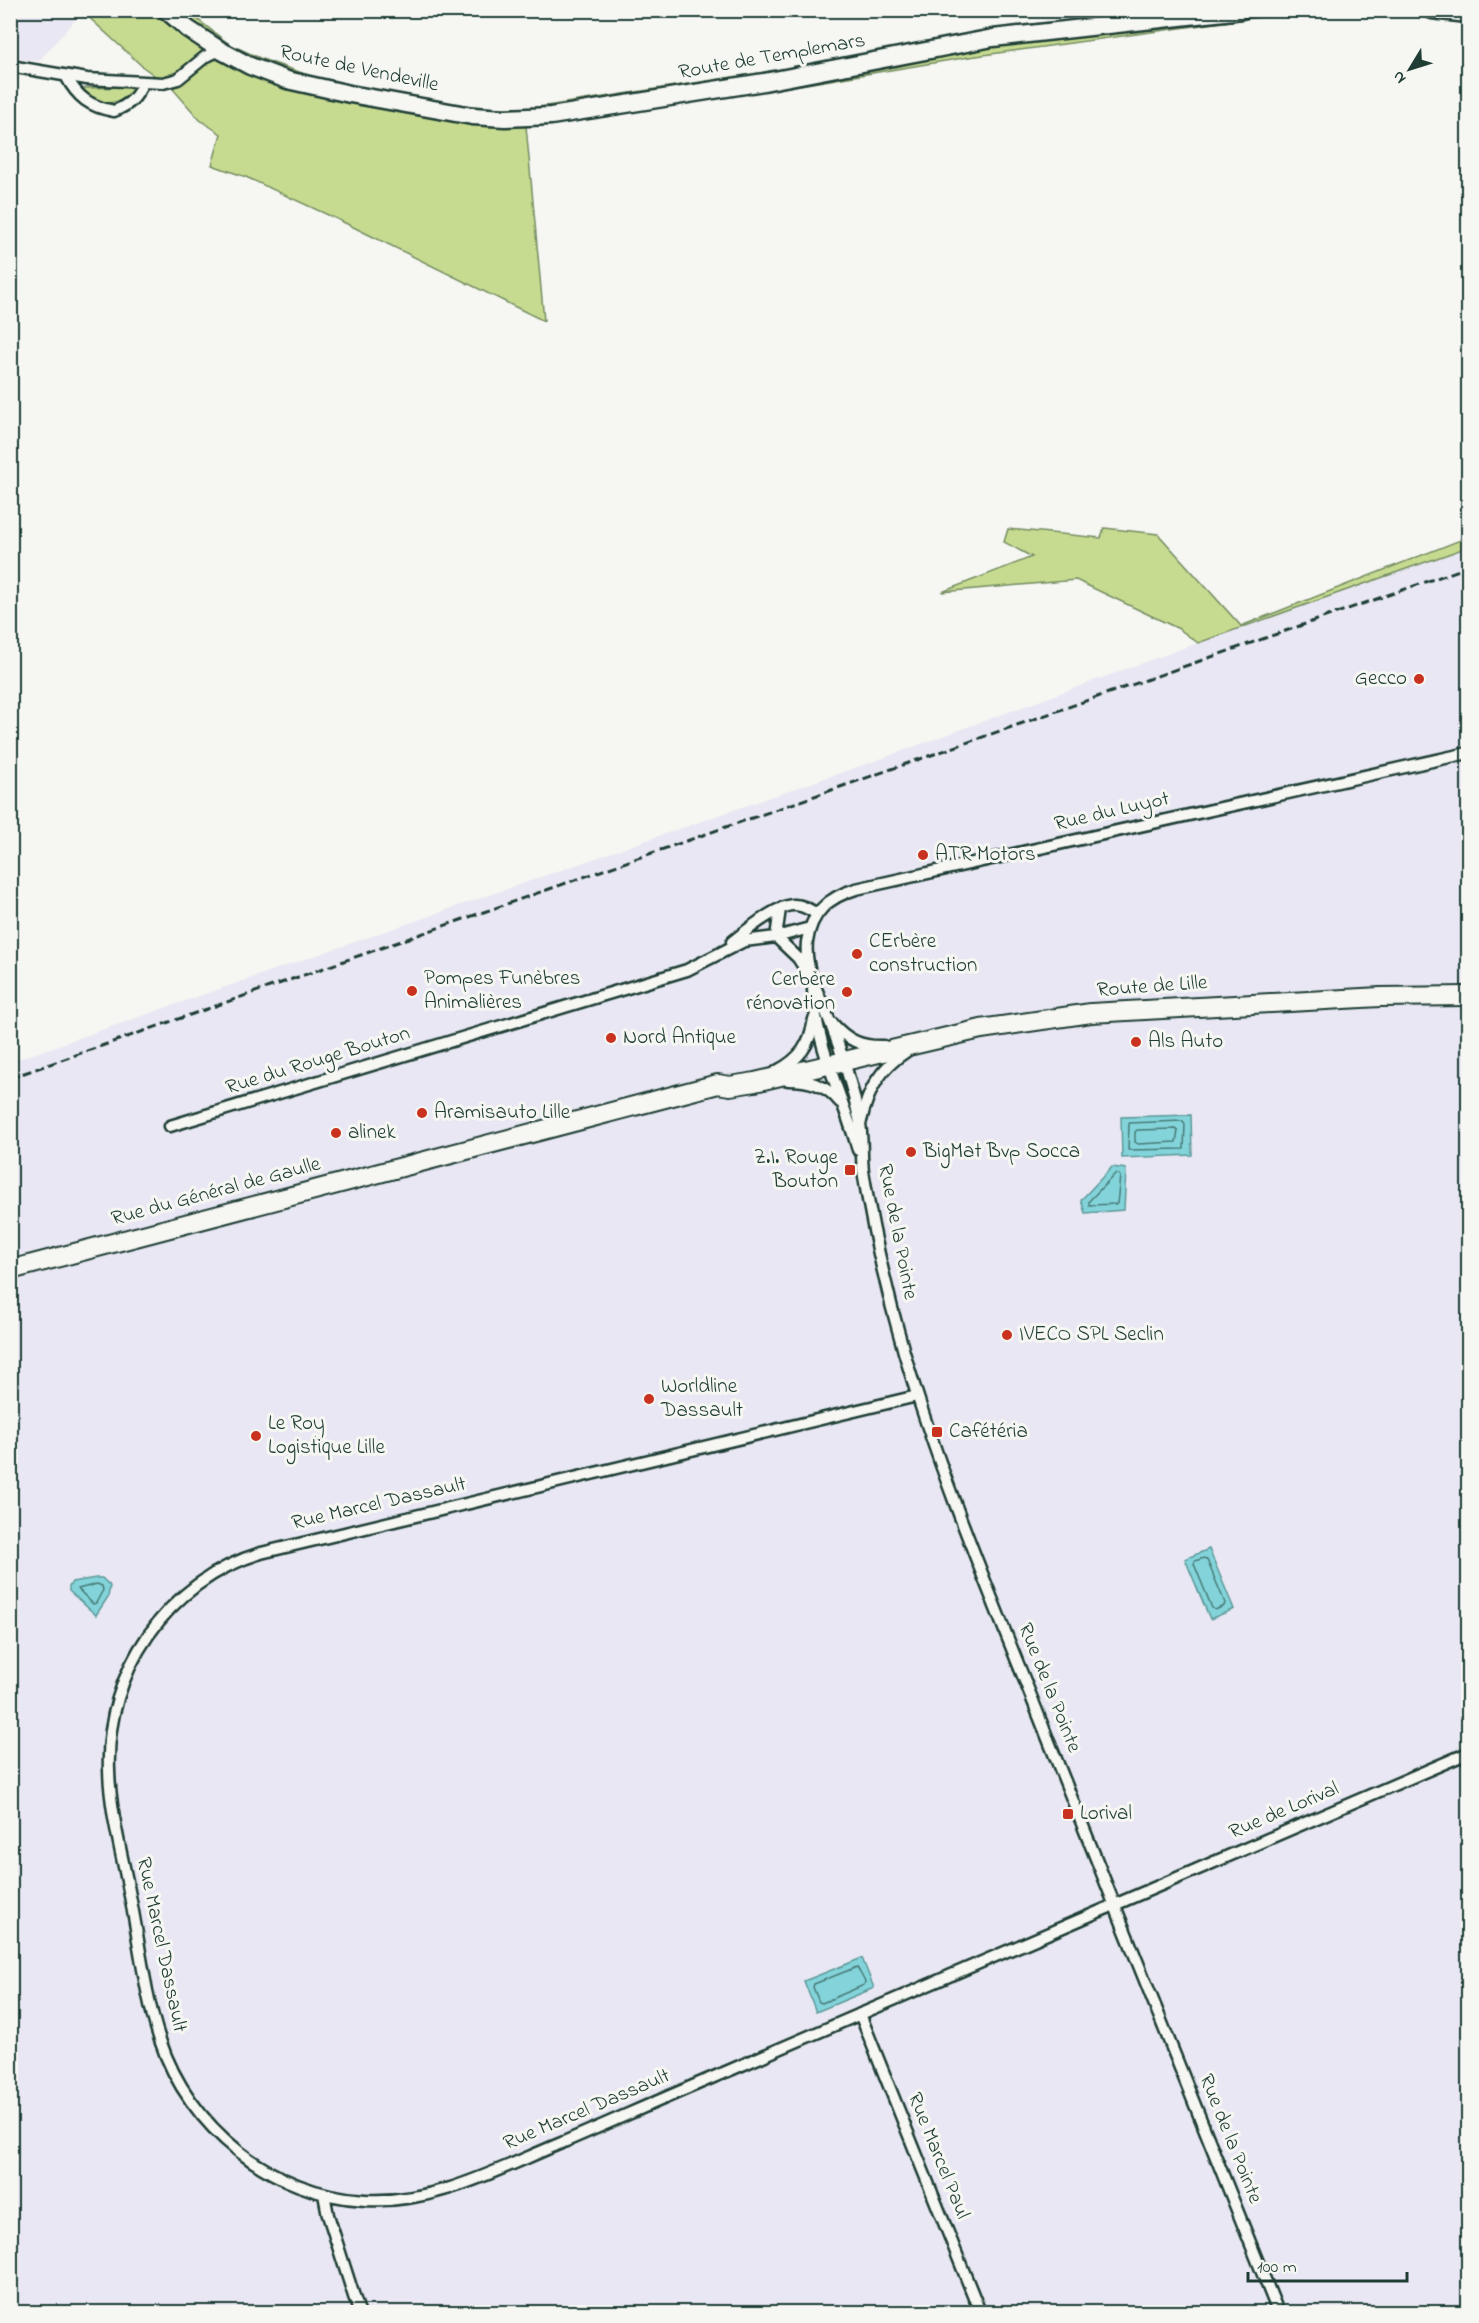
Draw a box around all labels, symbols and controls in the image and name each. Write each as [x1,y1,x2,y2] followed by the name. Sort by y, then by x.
[676,26,868,88] street label: Route de Templemars
[277,38,442,101] street label: Route de Vendeville
[1380,39,1440,99] north arrow
[1387,65,1413,89] text: N
[1355,664,1407,694] place label: Gecco
[1412,672,1426,686] marker: Gecco
[1052,784,1173,842] street label: Rue du Luyot
[935,840,1036,870] place label: ATR Motors
[916,848,930,862] marker: ATR Motors
[869,927,977,981] place label: CErbère construction
[850,947,864,961] marker: CErbère construction
[424,964,580,1018] place label: Pompes Funèbres Animalières
[746,965,836,1019] place label: Cerbère rénovation
[1096,968,1209,1006] street label: Route de Lille
[405,984,419,998] marker: Pompes Funèbres Animalières
[840,985,854,999] marker: Cerbère rénovation
[222,1019,414,1105] street label: Rue du Rouge Bouton
[623,1023,736,1053] place label: Nord Antique
[1148,1027,1223,1057] place label: Als Auto
[604,1031,618,1045] marker: Nord Antique
[1129,1035,1143,1049] marker: Als Auto
[434,1098,571,1128] place label: Aramisauto Lille
[415,1106,429,1120] marker: Aramisauto Lille
[348,1118,396,1148] place label: alinek
[329,1126,343,1140] marker: alinek
[922,1137,1080,1169] place label: BigMat Bvp Socca
[754,1143,839,1197] place label: Z.I. Rouge Bouton
[904,1145,918,1159] marker: BigMat Bvp Socca
[108,1149,325,1234] street label: Rue du Général de Gaulle
[869,1162,925,1303] street label: Rue de la Pointe
[843,1163,857,1177] marker: Z.I. Rouge Bouton
[1019,1320,1164,1350] place label: IVECO SPL Seclin
[1000,1328,1014,1342] marker: IVECO SPL Seclin
[660,1372,743,1426] place label: Worldline Dassault
[642,1392,656,1406] marker: Worldline Dassault
[268,1409,385,1465] place label: Le Roy Logistique Lille
[949,1417,1028,1447] place label: Cafétéria
[930,1425,944,1439] marker: Cafétéria
[249,1429,263,1443] marker: Le Roy Logistique Lille
[289,1469,469,1539] street label: Rue Marcel Dassault
[1009,1619,1089,1758] street label: Rue de la Pointe
[1224,1774,1344,1848] street label: Rue de Lorival
[1080,1799,1132,1829] place label: Lorival
[1061,1807,1075,1821] marker: Lorival
[128,1855,194,2035] street label: Rue Marcel Dassault
[499,2061,675,2159] street label: Rue Marcel Dassault
[1190,2070,1270,2209] street label: Rue de la Pointe
[899,2088,977,2224] street label: Rue Marcel Paul
[1248,2245,1407,2283] scale bar
[1257,2255,1297,2281] text: 100 m

